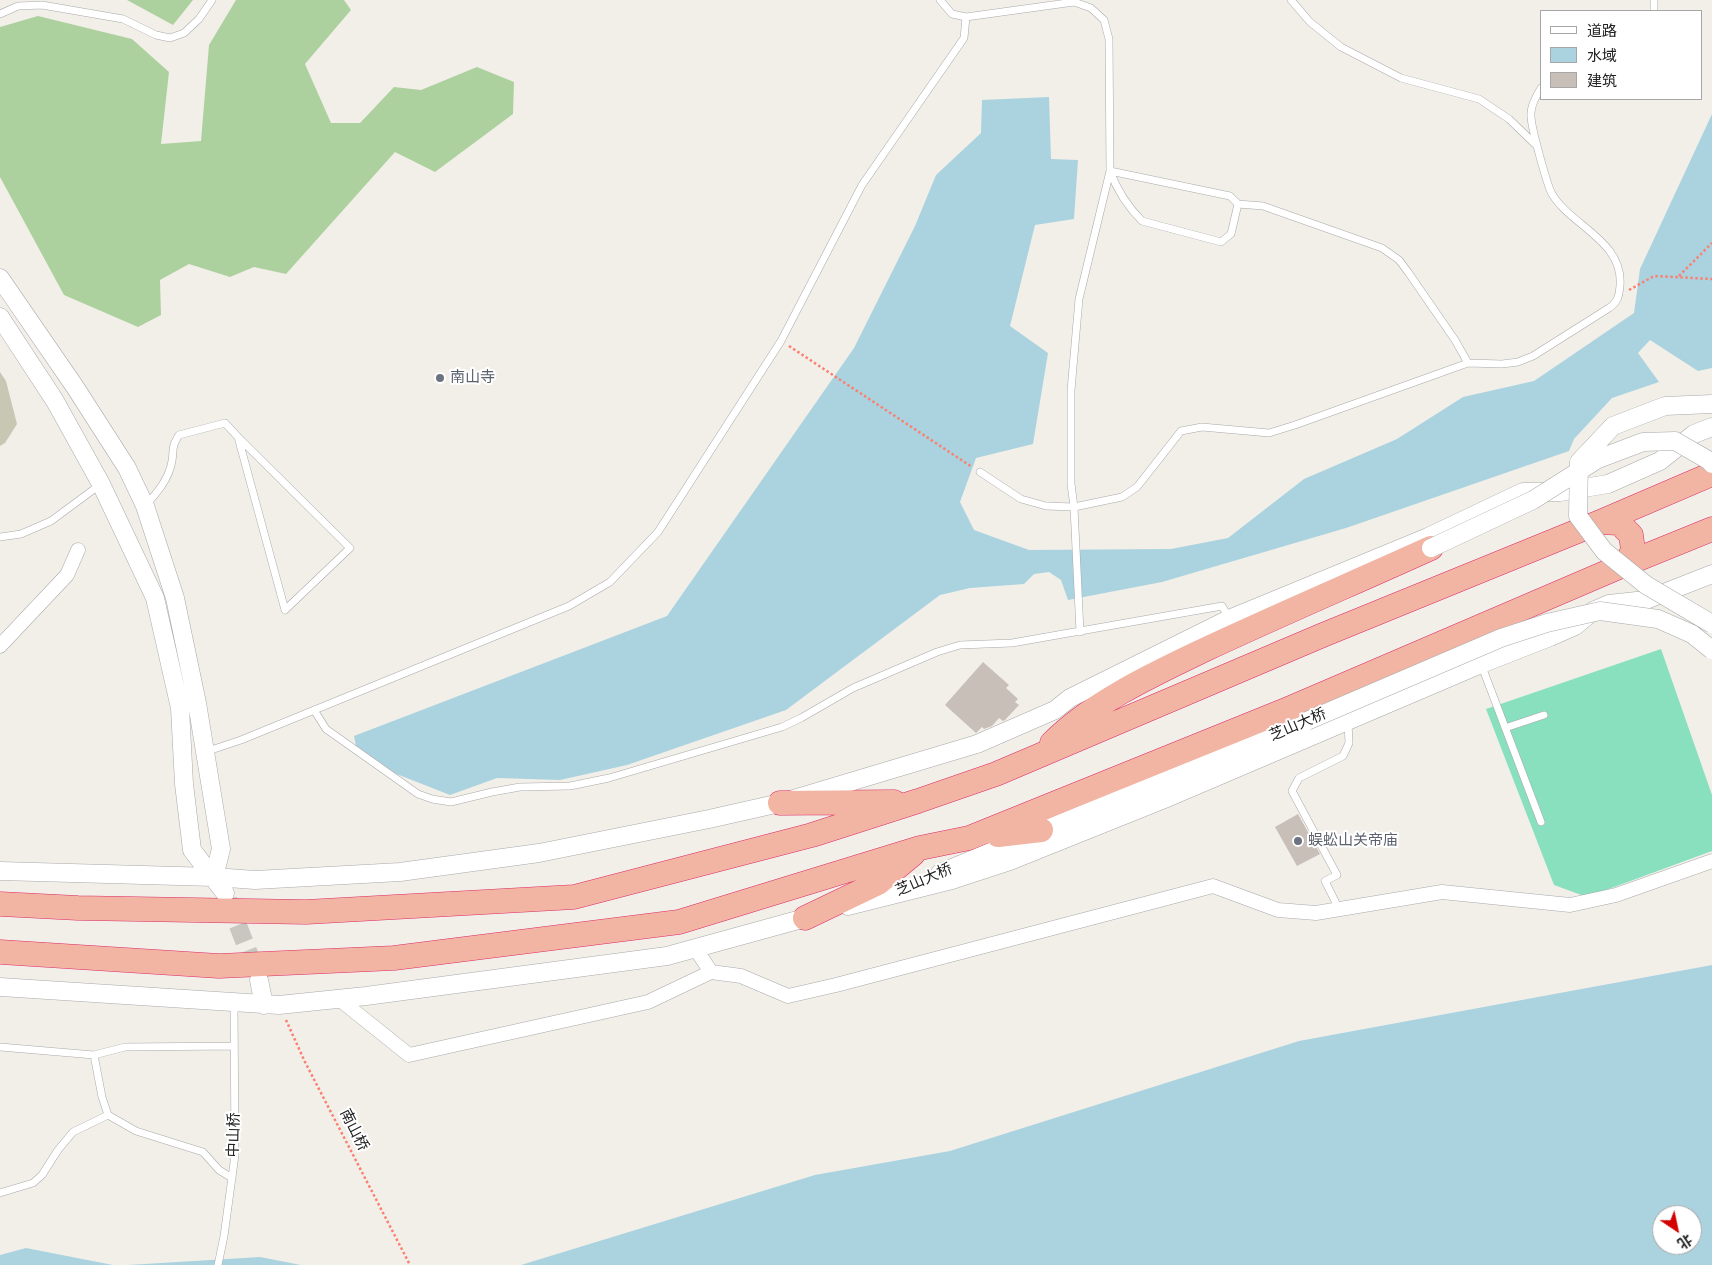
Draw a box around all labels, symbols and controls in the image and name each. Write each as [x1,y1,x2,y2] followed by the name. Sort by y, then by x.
[1540,10,1702,100] legend
[1587,20,1617,40] text: 道路
[1587,45,1617,65] text: 水域
[1587,70,1617,90] text: 建筑
[450,369,495,387] place label: 南山寺
[434,372,446,384] marker: 南山寺
[1267,705,1329,745] street label: 芝山大桥
[1308,832,1398,850] place label: 蜈蚣山关帝庙
[1292,835,1304,847] marker: 蜈蚣山关帝庙
[893,860,955,900] street label: 芝山大桥
[336,1106,372,1154] street label: 南山桥
[225,1112,243,1158] street label: 中山桥
[1652,1205,1702,1255] north arrow
[1674,1230,1696,1254] text: 北

